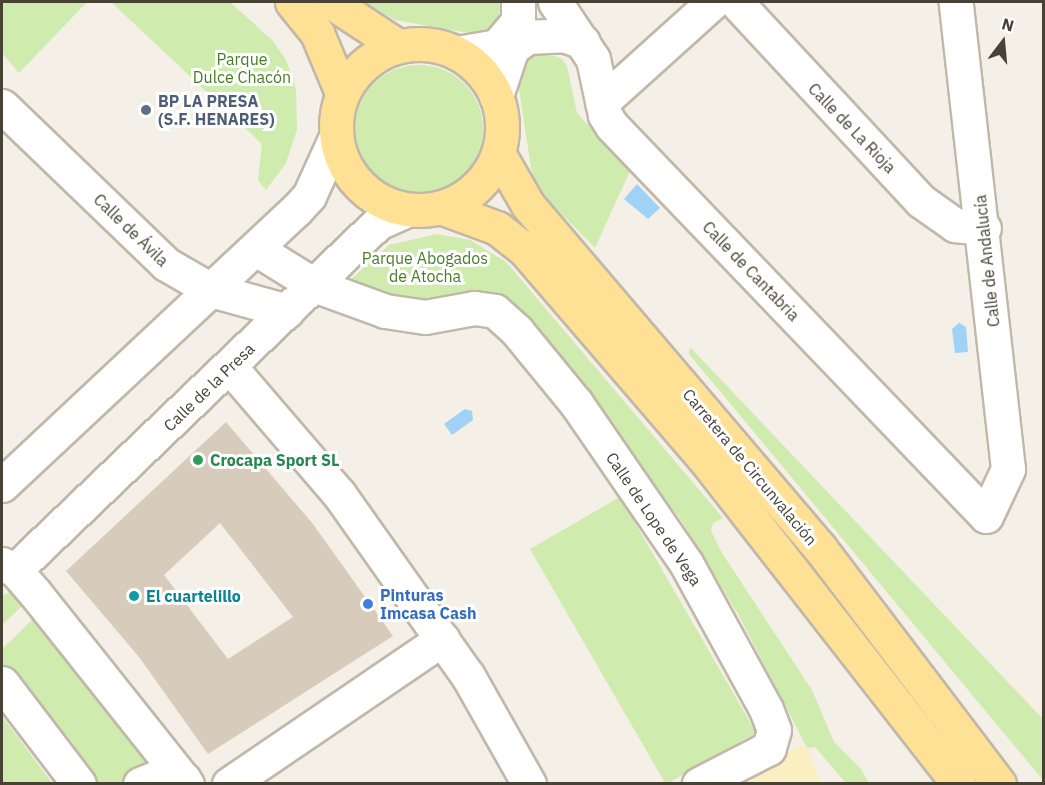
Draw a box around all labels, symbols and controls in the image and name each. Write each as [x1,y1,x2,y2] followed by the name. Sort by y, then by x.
[973,12,1033,72] north arrow
[1000,13,1016,36] text: N
[193,49,291,87] park label: Parque Dulce Chacón
[804,79,900,177] street label: Calle de La Rioja
[158,91,275,129] place label: BP LA PRESA (S.F. HENARES)
[139,103,153,117] marker: BP LA PRESA (S.F. HENARES)
[90,190,172,270] street label: Calle de Ávila
[971,194,1003,328] street label: Calle de Andalucía
[699,217,803,325] street label: Calle de Cantabria
[362,248,488,286] park label: Parque Abogados de Atocha
[160,339,258,435] street label: Calle de la Presa
[679,385,821,549] street label: Carretera de Circunvalación
[602,449,706,589] street label: Calle de Lope de Vega
[210,450,339,470] place label: Crocapa Sport SL
[191,453,205,467] marker: Crocapa Sport SL
[380,585,477,623] place label: Pinturas Imcasa Cash
[146,586,241,606] place label: El cuartelillo
[127,589,141,603] marker: El cuartelillo
[361,597,375,611] marker: Pinturas Imcasa Cash

